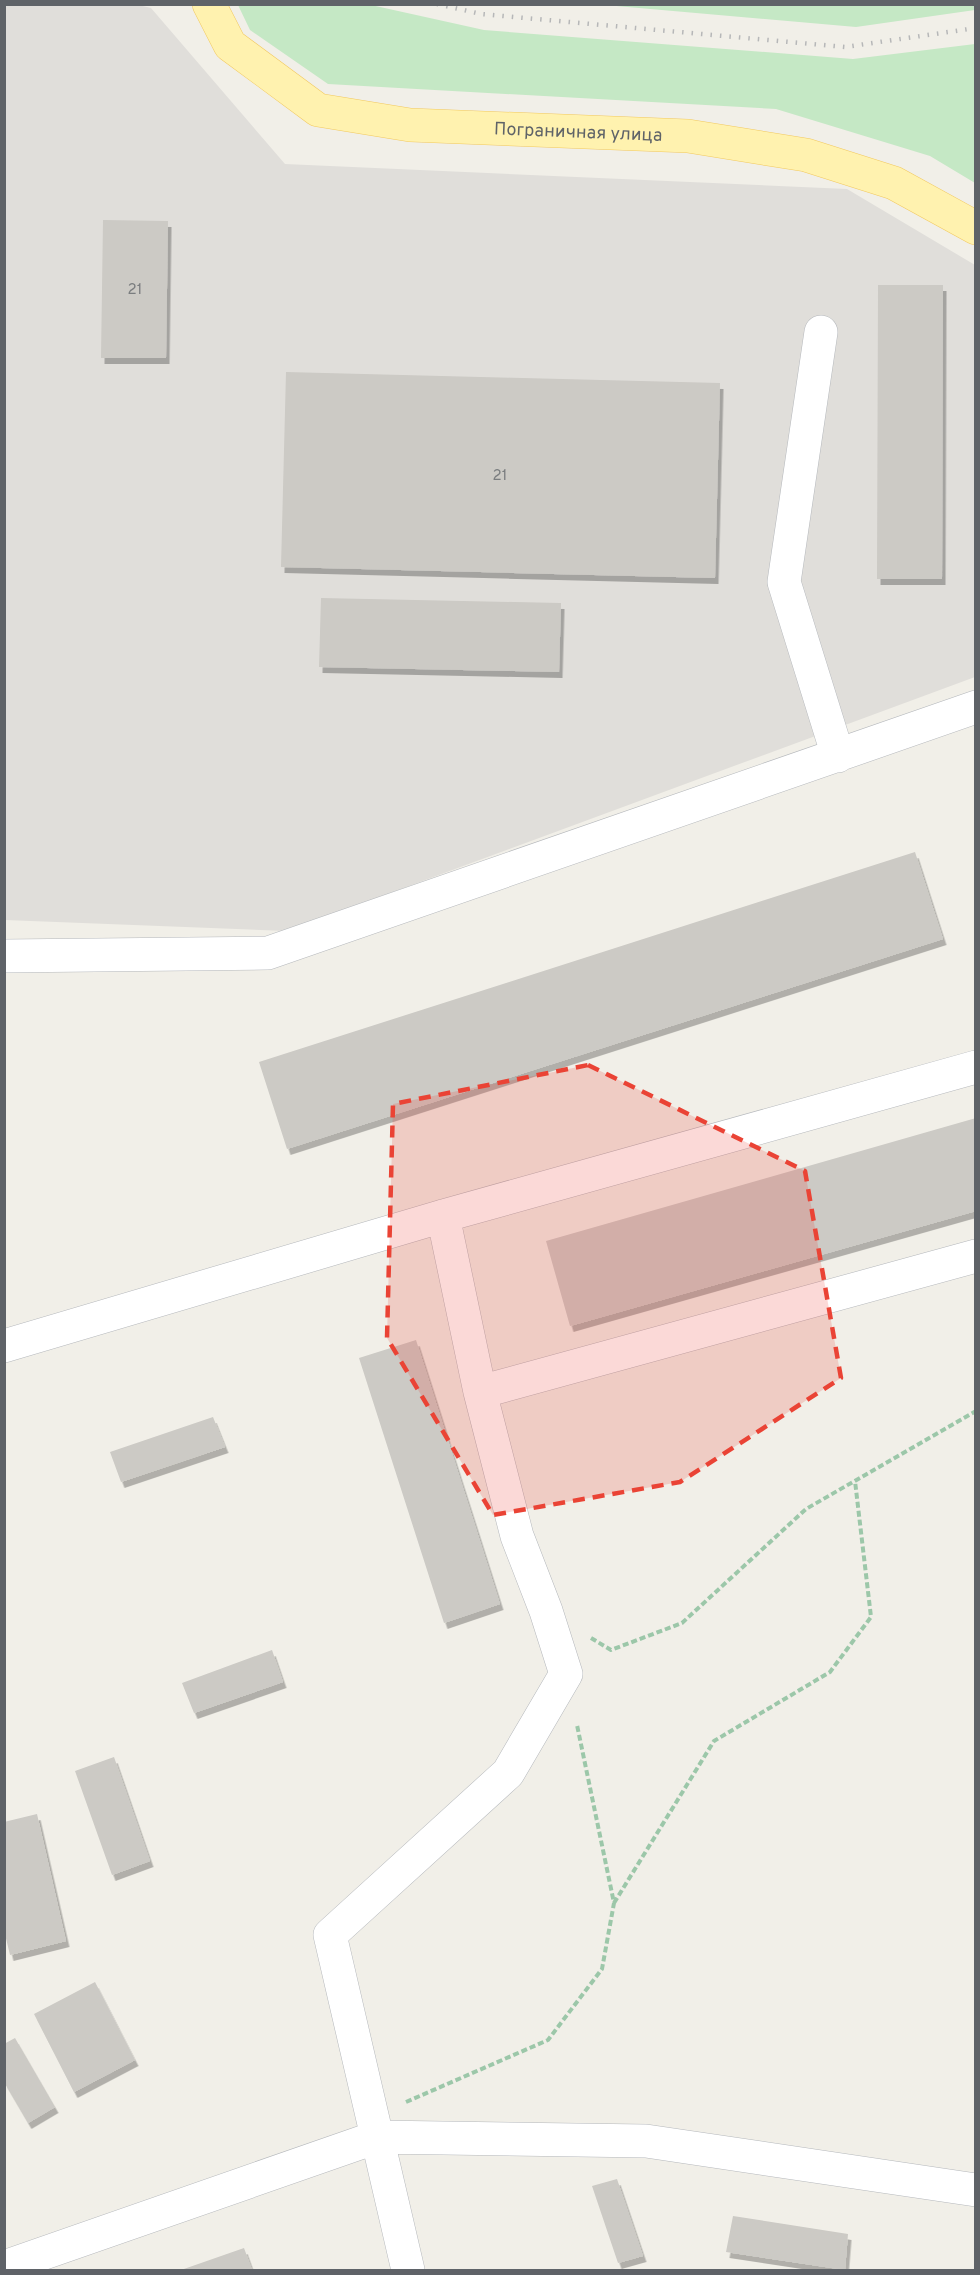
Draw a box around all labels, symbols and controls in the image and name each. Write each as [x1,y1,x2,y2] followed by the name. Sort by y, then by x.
[493,118,663,148] street label: Пограничная улица
[128,281,142,300] house number: 21
[493,467,507,486] house number: 21

